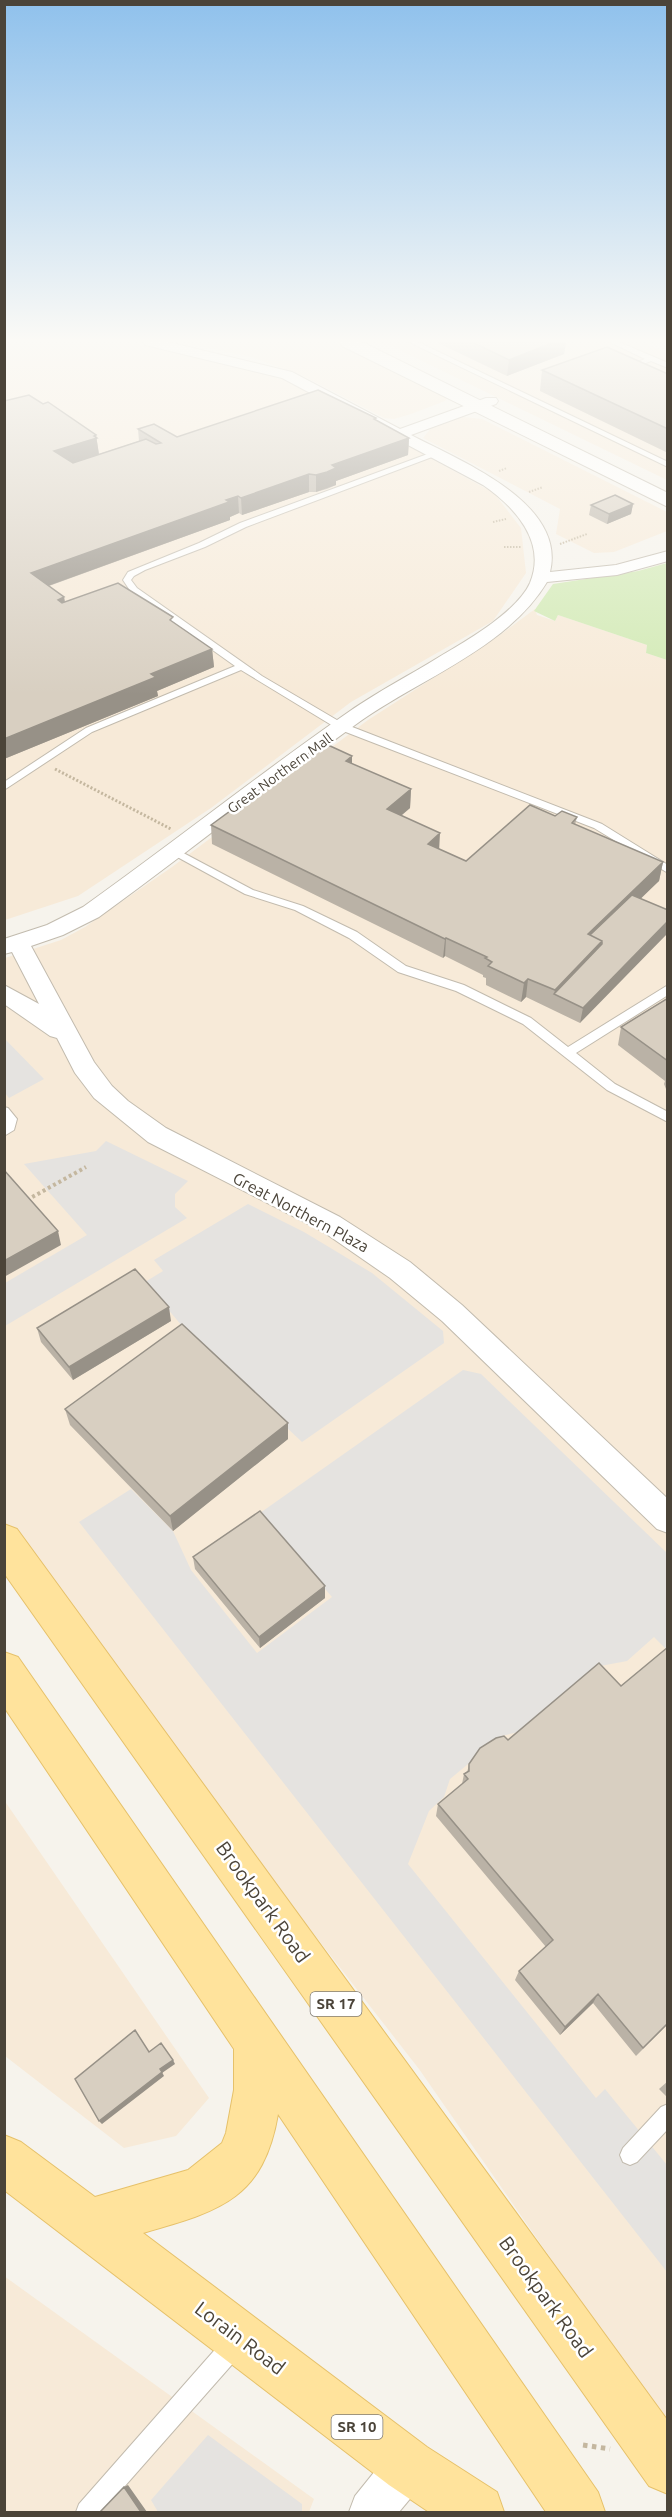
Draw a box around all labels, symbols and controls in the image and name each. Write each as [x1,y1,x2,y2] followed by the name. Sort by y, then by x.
[224,729,336,817] street label: Great Northern Mall
[230,1169,372,1255] street label: Great Northern Plaza
[212,1837,315,1967] street label: Brookpark Road
[310,1992,362,2016] road number: SR 17
[495,2232,598,2362] street label: Brookpark Road
[191,2296,290,2379] street label: Lorain Road
[332,2415,382,2439] road number: SR 10

